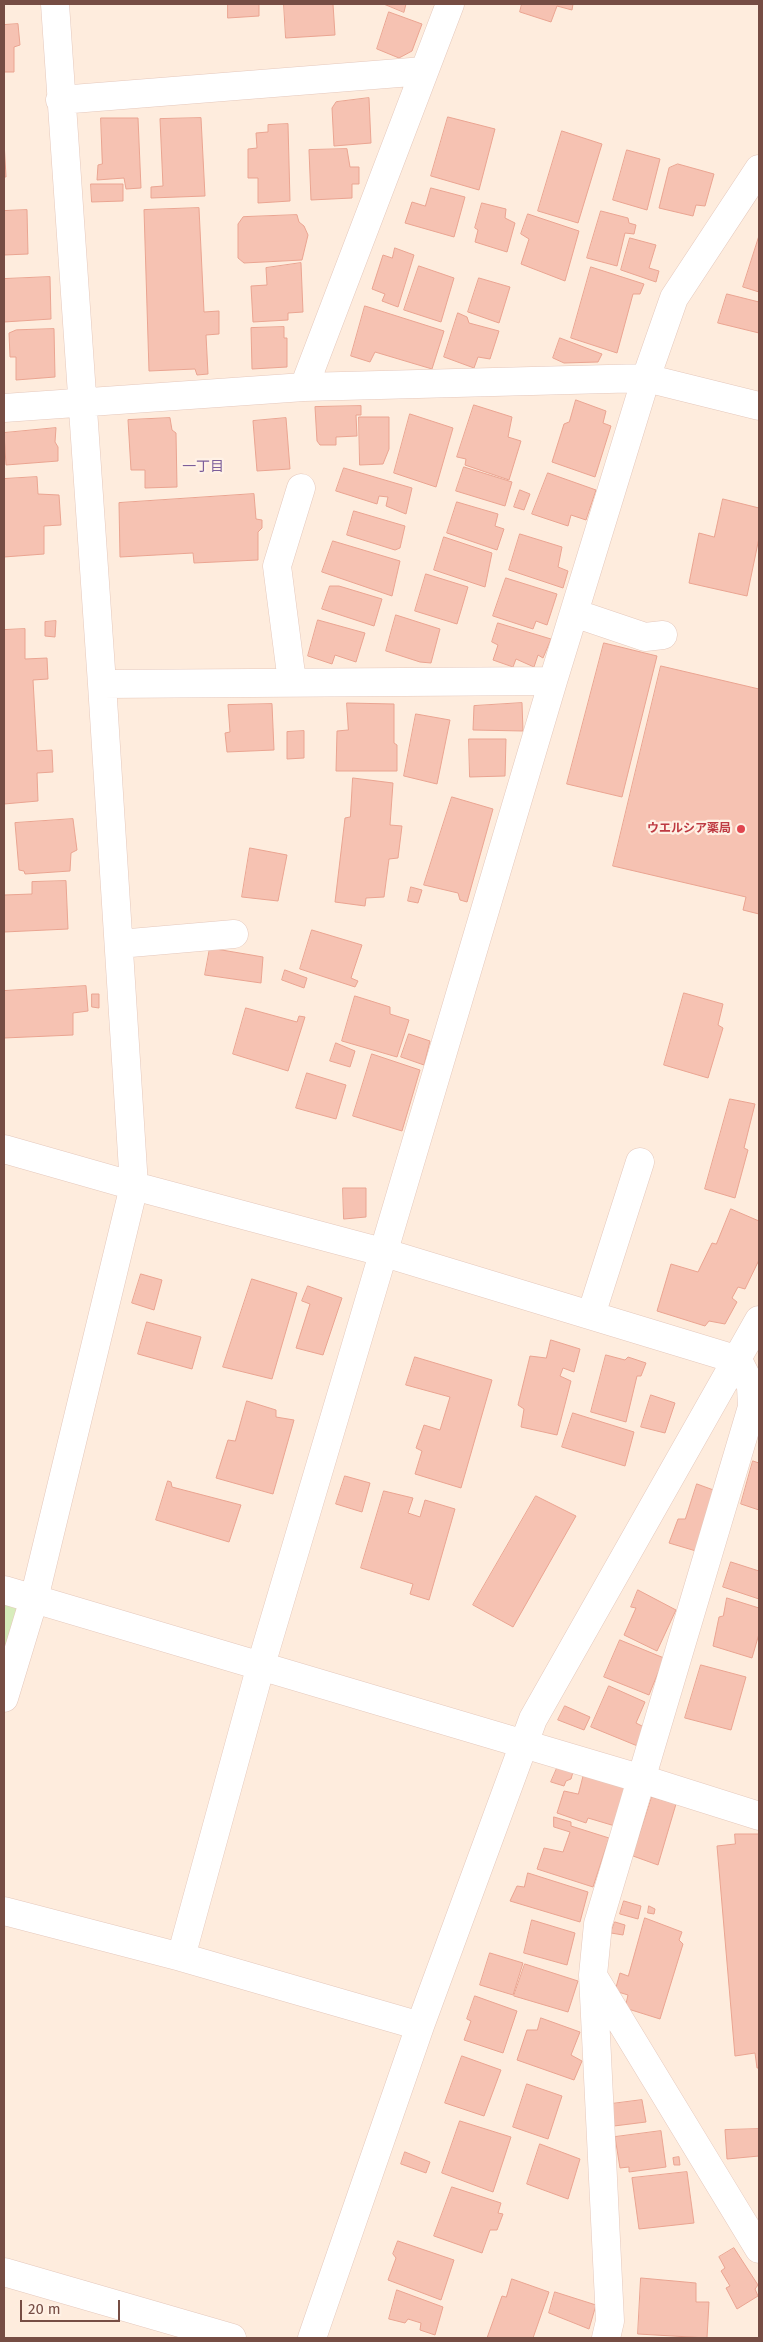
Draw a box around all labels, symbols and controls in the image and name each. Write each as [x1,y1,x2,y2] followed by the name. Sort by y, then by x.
[182,459,224,475] district label: 一丁目
[647,822,731,836] place label: ウエルシア薬局
[735,823,747,835] marker: ウエルシア薬局
[22,2290,122,2322] scale bar
[28,2300,61,2318] text: 20 m

